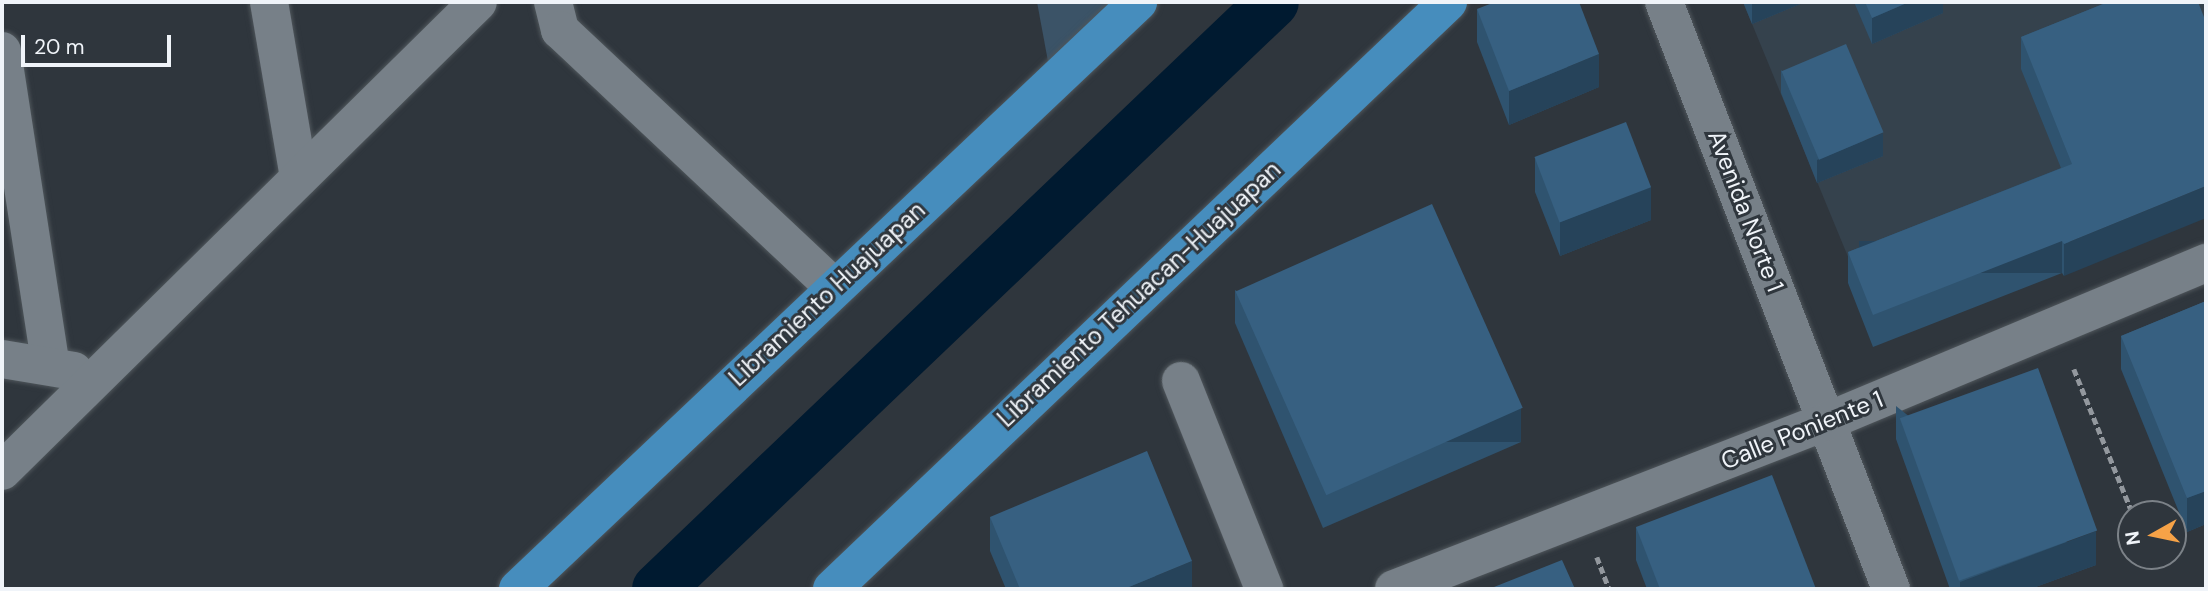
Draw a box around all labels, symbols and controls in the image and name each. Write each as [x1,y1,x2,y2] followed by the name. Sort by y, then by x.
[24,21,175,65] scale bar
[34,33,85,61] text: 20 m
[1702,126,1790,296] street label: Avenida Norte 1
[992,155,1286,433] street label: Libramiento Tehuacan-Huajuapan
[723,196,931,392] street label: Libramiento Huajuapan
[1717,384,1887,476] street label: Calle Poniente 1
[2117,500,2187,570] north arrow
[2119,529,2146,547] text: N

